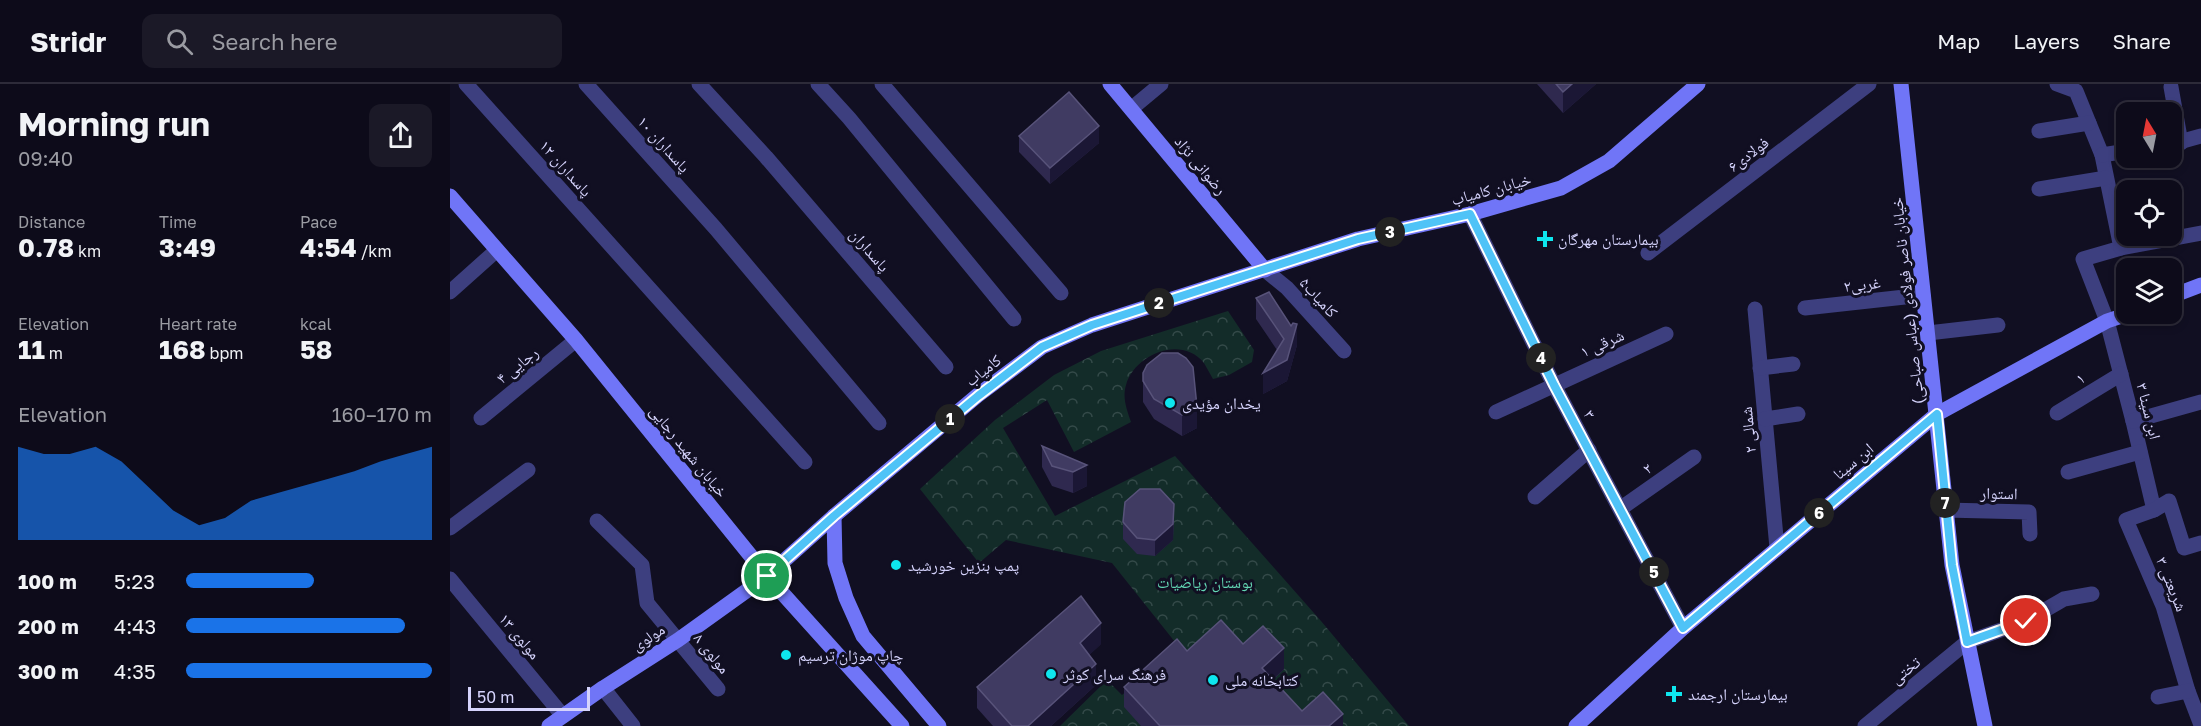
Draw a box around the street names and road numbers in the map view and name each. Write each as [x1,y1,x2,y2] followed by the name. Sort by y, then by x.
[633,112,695,177] street label: پاسداران ۱۰
[1170,131,1231,199] street label: رضوانی نژاد
[1724,132,1773,177] street label: فولادی۶
[535,136,597,201] street label: پاسداران ۱۲
[1449,169,1533,210] street label: خیابان کامیاب
[1886,196,1929,405] street label: خیابان ناصر فولادی (عباس صباحی)
[845,224,894,277] street label: پاسداران
[1842,272,1882,297] street label: غربی۲
[1296,273,1343,322] street label: کامیاب۵
[1577,325,1627,362] street label: ۱ شرقی
[492,342,543,389] street label: رجایی ۴
[961,350,1005,390] street label: کامیاب
[2072,368,2088,388] street label: ۱
[2131,381,2166,442] street label: ابن سینا ۳
[645,401,732,502] street label: خیابان شهید رجایی
[1579,406,1601,422] street label: ۳
[1736,406,1761,454] street label: ۲ شمالی
[1829,438,1878,484] street label: ابن سینا
[1638,458,1656,478] street label: ۲
[1979,483,2018,503] street label: استوار
[2151,554,2192,615] street label: شریعتی ۳
[494,609,545,664] street label: مولوی ۱۳
[628,619,669,656] street label: مولوی
[689,629,734,678] street label: مولوی ۸
[1886,652,1925,689] street label: تختی

